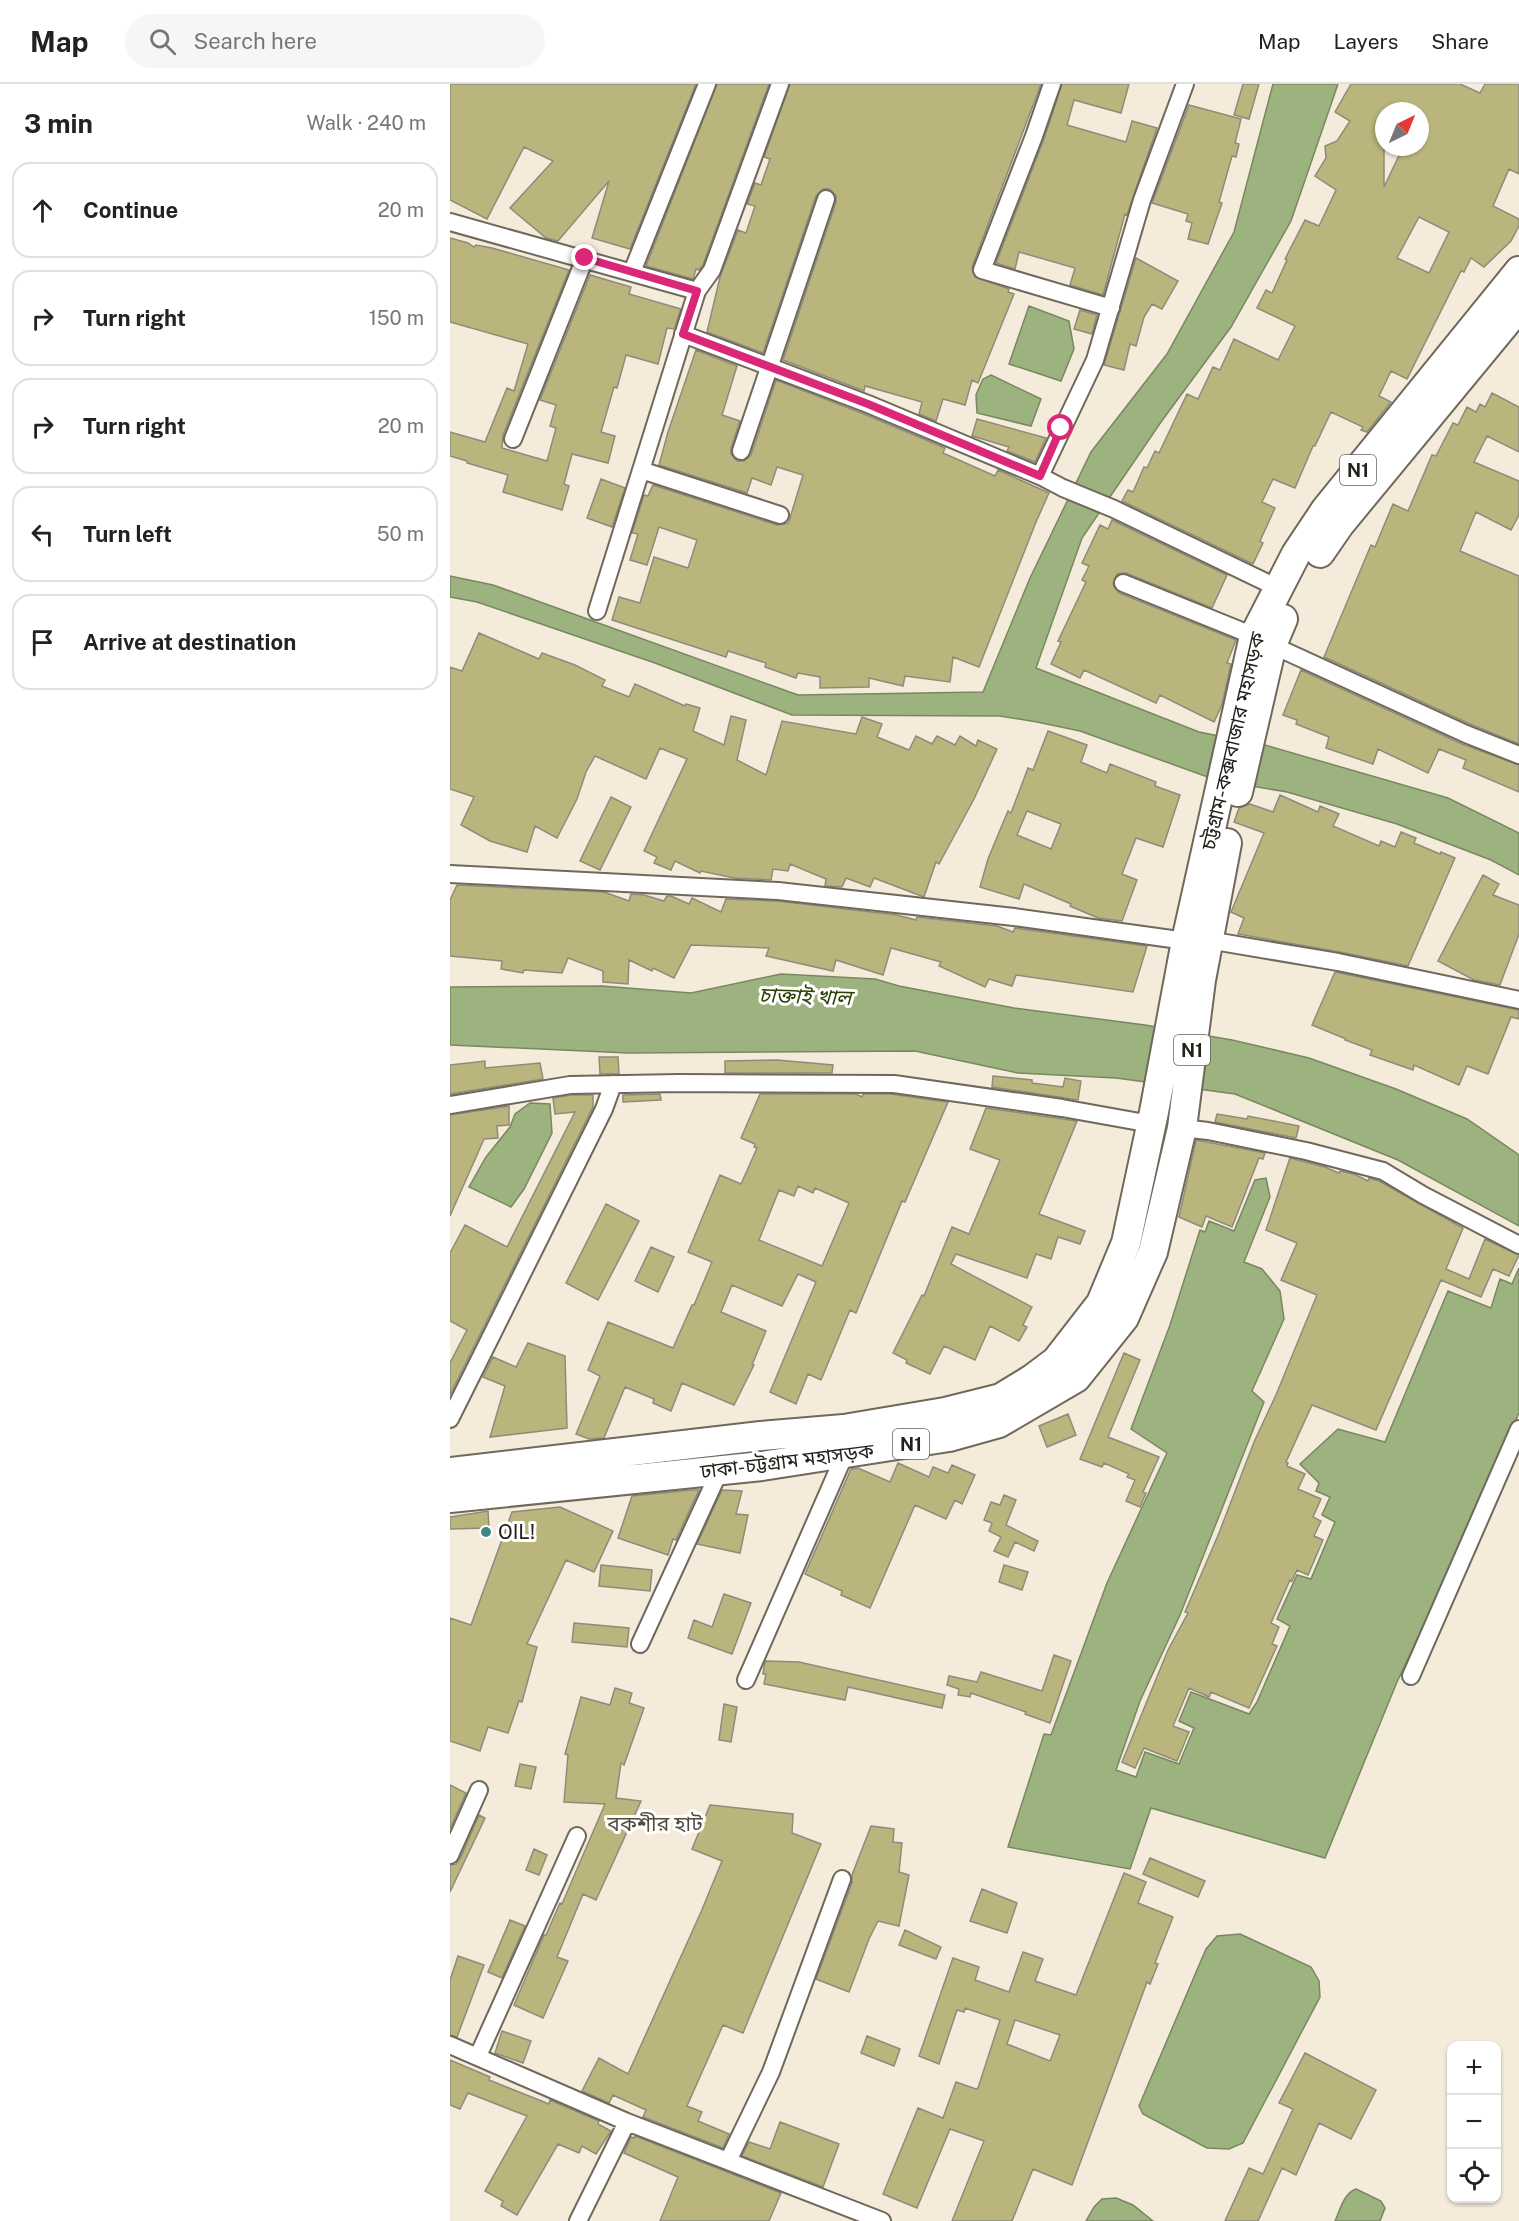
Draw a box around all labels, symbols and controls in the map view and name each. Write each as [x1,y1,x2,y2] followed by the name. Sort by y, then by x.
[125,14,545,68] search box
[30,25,89,58] text: Map
[146,25,179,58] icon: search
[194,28,317,54] text: Search here
[1258,29,1301,54] text: Map
[1334,29,1398,54] text: Layers
[1431,29,1489,54] text: Share
[1375,102,1429,156] north arrow
[24,108,93,139] text: 3 min
[306,111,426,135] text: Walk · 240 m
[26,194,59,227] icon: ahead
[83,197,178,223] text: Continue
[378,198,424,222] text: 20 m
[571,244,597,270] route end
[26,302,59,335] icon: right
[83,305,186,331] text: Turn right
[369,306,424,330] text: 150 m
[26,410,59,443] icon: right
[83,413,186,439] text: Turn right
[378,414,424,438] text: 20 m
[1047,414,1073,440] route start
[1340,455,1376,485] road number: N1
[26,518,59,551] icon: left
[83,521,172,547] text: Turn left
[377,522,424,546] text: 50 m
[26,626,59,659] icon: arrive
[83,629,296,655] text: Arrive at destination
[1196,629,1270,853] street label: চট্টগ্রাম-কক্সবাজার মহাসড়ক
[758,982,855,1010] water label: চাক্তাই খাল
[1174,1035,1210,1065] road number: N1
[893,1429,929,1459] road number: N1
[698,1438,876,1484] street label: ঢাকা-চট্টগ্রাম মহাসড়ক
[498,1520,535,1544] place label: OIL!
[479,1525,493,1539] marker: OIL!
[606,1811,703,1836] district label: বকশীর হাট
[1447,2041,1501,2203] map controls
[1447,2041,1501,2095] button: +
[1447,2095,1501,2149] button: −
[1447,2149,1501,2203] button: locate

